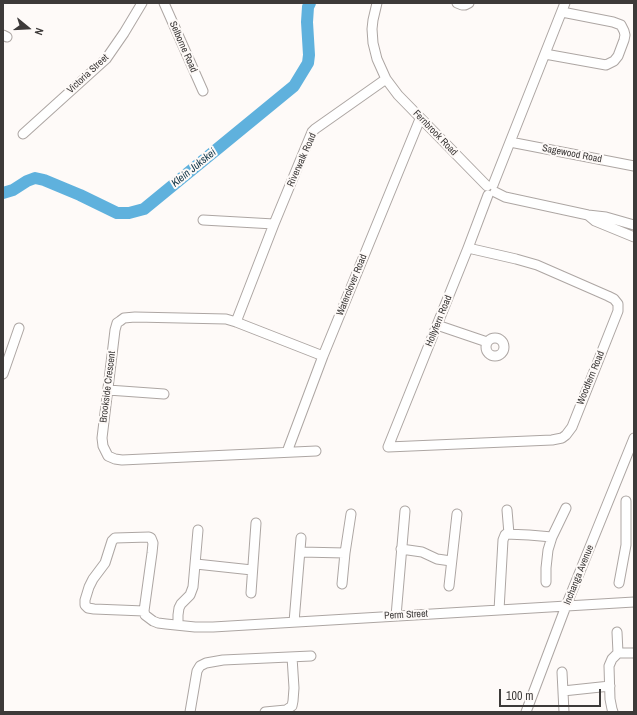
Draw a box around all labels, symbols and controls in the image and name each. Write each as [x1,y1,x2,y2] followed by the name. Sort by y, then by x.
[8,8,48,48] north arrow
[166,20,200,74] street label: Selborne Road
[32,26,47,37] text: N
[65,52,111,96] street label: Victoria Street
[410,108,460,158] street label: Fernbrook Road
[285,131,319,189] street label: Riverwalk Road
[541,142,603,166] street label: Sagewood Road
[169,146,219,190] water label: Klein Jukskei
[334,252,370,318] street label: Waterclover Road
[423,294,455,348] street label: Hollyfern Road
[575,349,607,407] street label: Woodfern Road
[98,351,118,423] street label: Brookside Crescent
[562,543,596,607] street label: Inchanga Avenue
[384,608,428,622] street label: Perm Street
[501,681,603,707] scale bar
[506,688,533,704] text: 100 m

